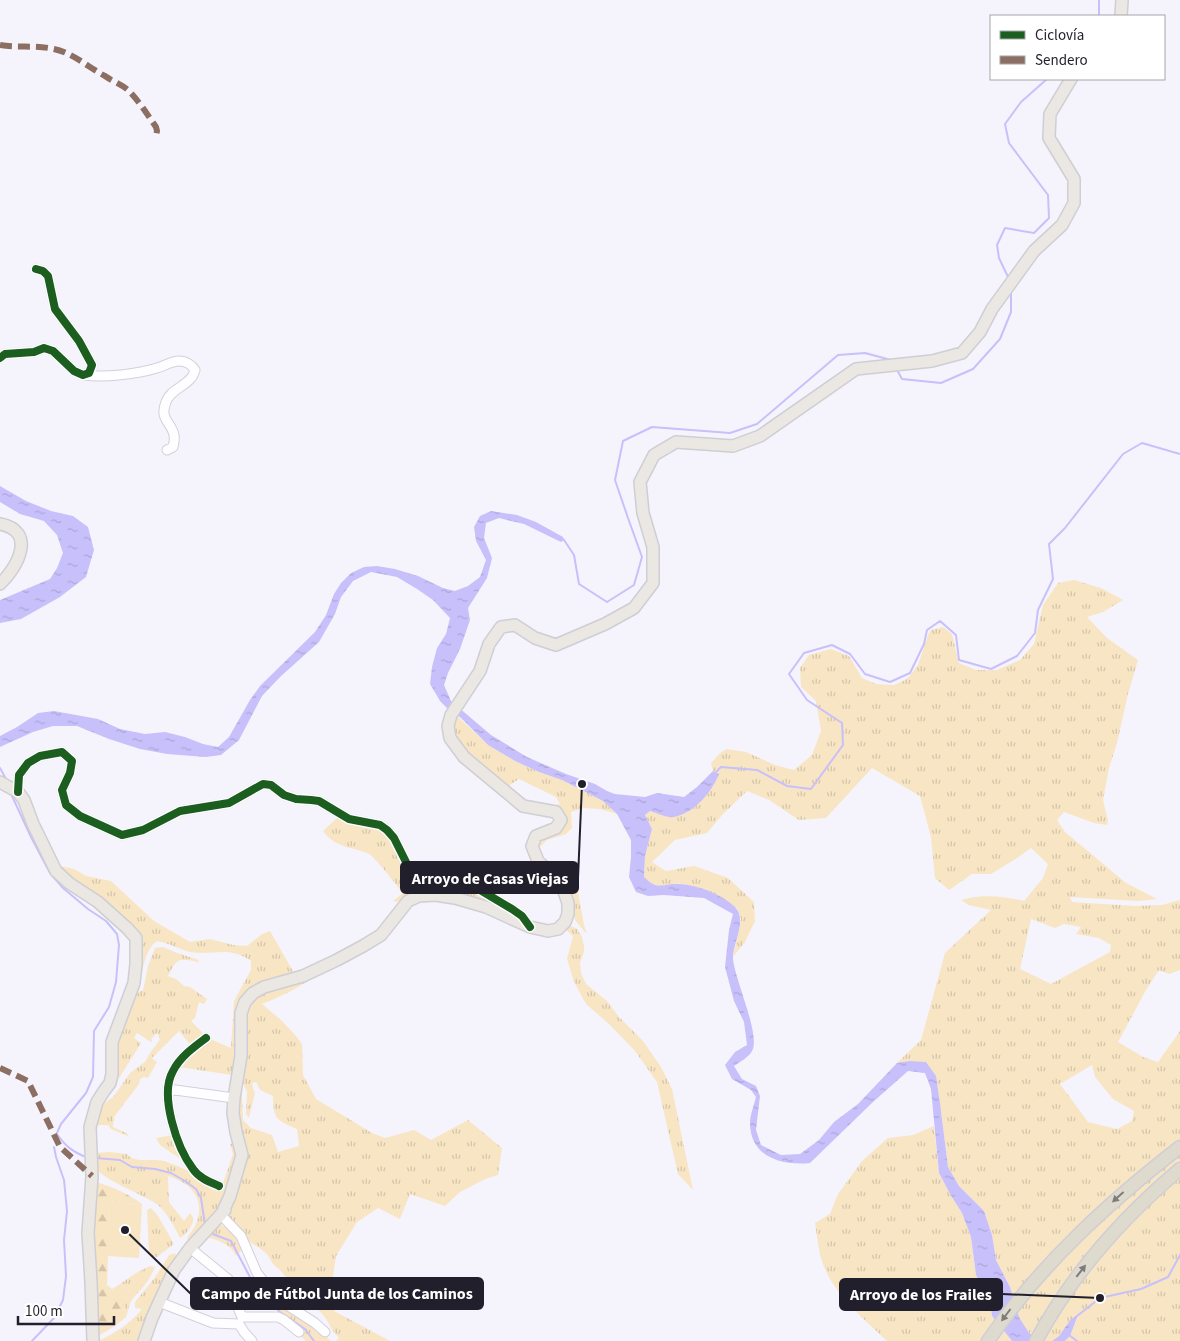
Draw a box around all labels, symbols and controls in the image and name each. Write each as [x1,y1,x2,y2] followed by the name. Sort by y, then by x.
[990,15,1165,80] legend
[1035,25,1084,46] text: Ciclovía
[1035,50,1088,71] text: Sendero
[401,862,578,893] callout: Arroyo de Casas Viejas
[411,868,568,890] text: Arroyo de Casas Viejas
[1113,1191,1125,1203] one-way arrow
[1076,1265,1087,1278] one-way arrow
[191,1278,483,1309] callout: Campo de Fútbol Junta de los Caminos
[840,1279,1002,1310] callout: Arroyo de los Frailes
[201,1283,473,1305] text: Campo de Fútbol Junta de los Caminos
[849,1284,992,1306] text: Arroyo de los Frailes
[18,1294,114,1326] scale bar
[25,1301,63,1322] text: 100 m
[1001,1308,1012,1321] one-way arrow

